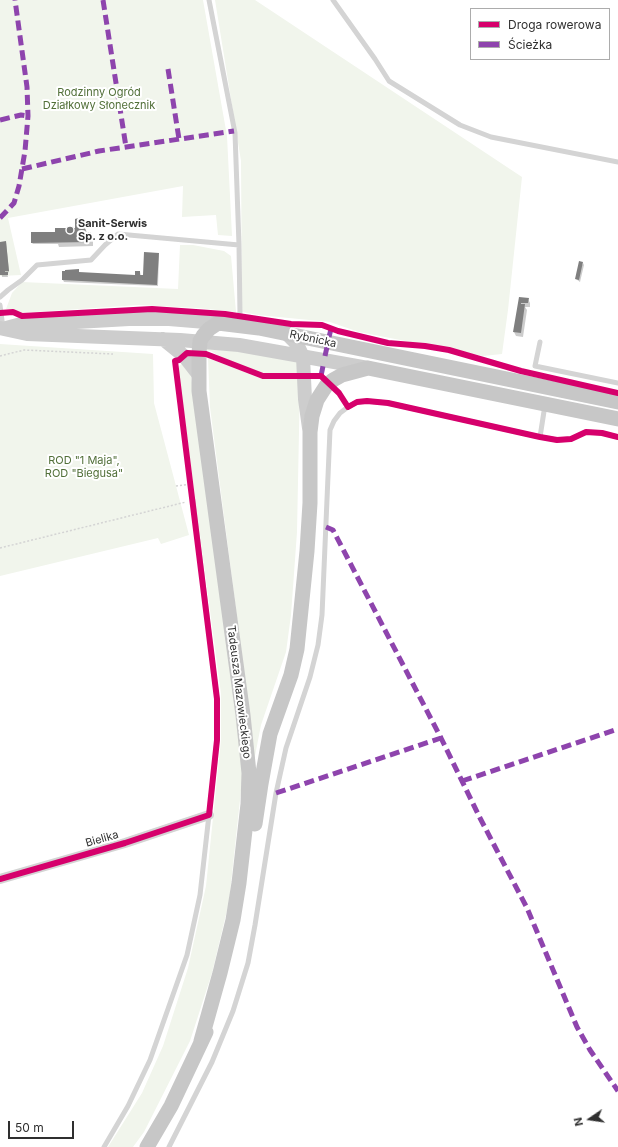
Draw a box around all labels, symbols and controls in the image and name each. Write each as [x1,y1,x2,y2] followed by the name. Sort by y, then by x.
[470,8,610,60] legend
[508,17,601,32] text: Droga rowerowa
[508,37,552,52] text: Ścieżka
[43,86,155,112] park label: Rodzinny Ogród Działkowy Słonecznik
[78,217,147,243] place label: Sanit-Serwis Sp. z o.o.
[65,225,75,235] marker: Sanit-Serwis Sp. z o.o.
[288,328,338,350] street label: Rybnicka
[45,454,123,480] park label: ROD "1 Maja", ROD "Biegusa"
[224,624,254,760] street label: Tadeusza Mazowieckiego
[84,828,120,850] street label: Bielika
[570,1099,610,1139] north arrow
[10,1113,76,1139] scale bar
[571,1116,586,1127] text: N
[15,1120,44,1135] text: 50 m

